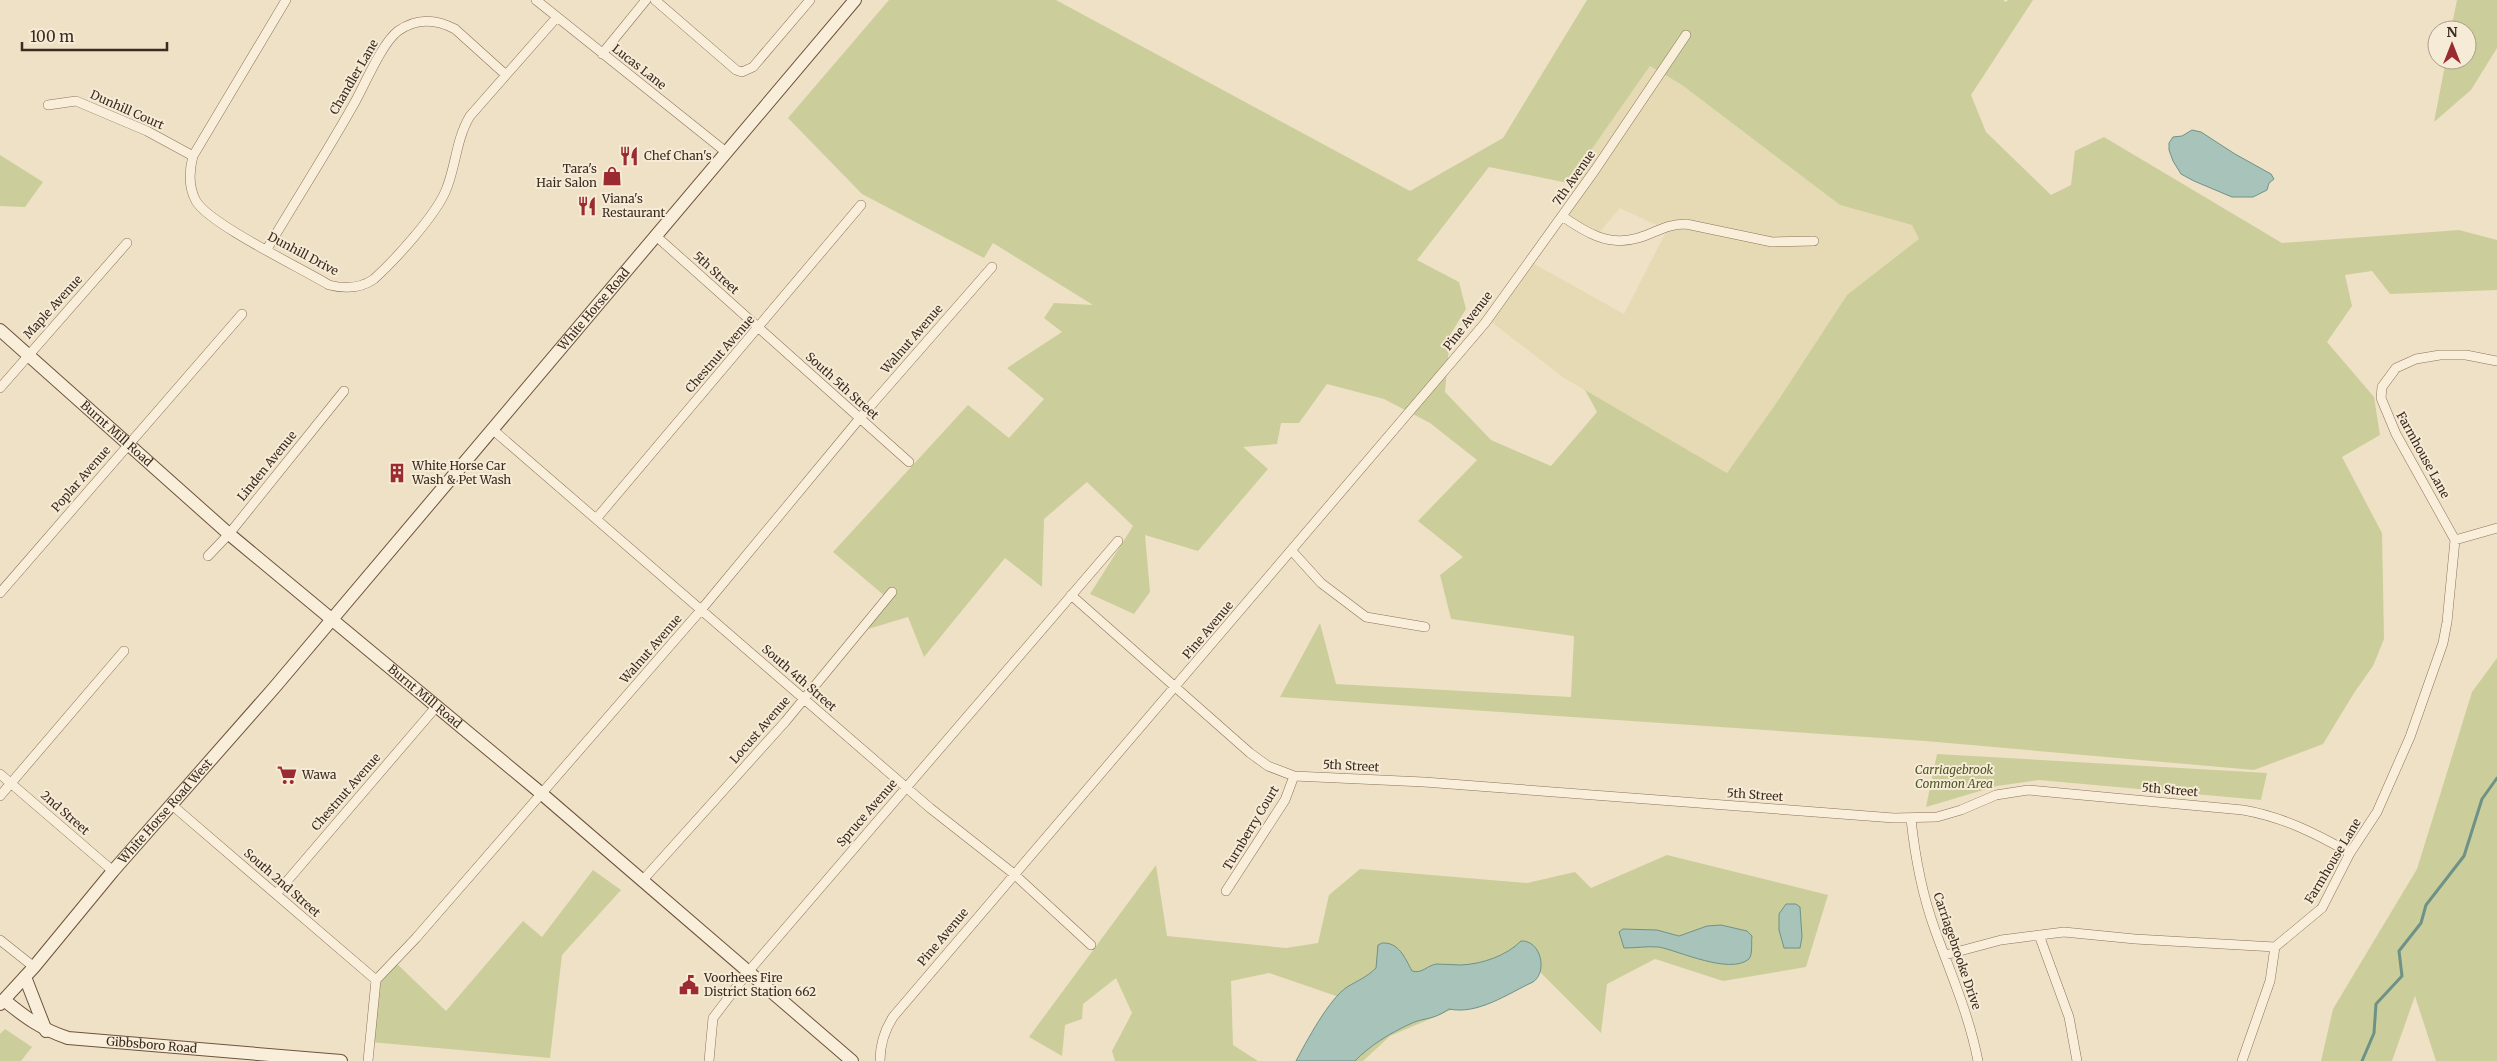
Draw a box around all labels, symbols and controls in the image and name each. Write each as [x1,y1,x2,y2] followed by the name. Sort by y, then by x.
[22,20,168,52] scale bar
[2427,20,2477,70] north arrow
[2446,23,2458,41] text: N
[30,27,74,46] text: 100 m
[326,37,381,117] street label: Chandler Lane
[609,41,669,92] street label: Lucas Lane
[88,87,167,133] street label: Dunhill Court
[618,145,640,167] restaurant icon: Chef Chan's
[1549,147,1598,208] street label: 7th Avenue
[644,148,712,163] place label: Chef Chan's
[536,161,597,190] place label: Tara's Hair Salon
[601,165,623,187] shop icon: Tara's Hair Salon
[601,191,665,220] place label: Viana's Restaurant
[576,195,598,217] restaurant icon: Viana's Restaurant
[265,229,341,278] street label: Dunhill Drive
[690,248,743,297] street label: 5th Street
[554,265,632,354] street label: White Horse Road
[20,272,85,342] street label: Maple Avenue
[1440,288,1495,353] street label: Pine Avenue
[877,301,946,377] street label: Walnut Avenue
[682,312,757,395] street label: Chestnut Avenue
[803,349,882,423] street label: South 5th Street
[78,397,156,469] street label: Burnt Mill Road
[2394,409,2453,501] street label: Farmhouse Lane
[234,428,299,504] street label: Linden Avenue
[48,443,113,515] street label: Poplar Avenue
[411,458,511,487] place label: White Horse Car Wash & Pet Wash
[386,462,408,484] building icon: White Horse Car Wash & Pet Wash
[1179,598,1236,662] street label: Pine Avenue
[616,611,685,687] street label: Walnut Avenue
[759,641,840,714] street label: South 4th Street
[385,661,465,731] street label: Burnt Mill Road
[726,693,793,766] street label: Locust Avenue
[308,750,383,833] street label: Chestnut Avenue
[114,755,215,867] street label: White Horse Road West
[1323,757,1380,774] street label: 5th Street
[1915,762,1994,791] park label: Carriagebrook Common Area
[276,764,298,786] supermarket icon: Wawa
[301,767,337,782] place label: Wawa
[833,776,900,849] street label: Spruce Avenue
[2141,780,2199,799] street label: 5th Street
[1219,783,1282,873] street label: Turnberry Court
[1726,785,1784,804] street label: 5th Street
[38,787,93,838] street label: 2nd Street
[2301,816,2364,906] street label: Farmhouse Lane
[241,845,324,920] street label: South 2nd Street
[1930,890,1985,1011] street label: Carriagebrooke Drive
[914,905,971,969] street label: Pine Avenue
[703,970,816,999] place label: Voorhees Fire District Station 662
[678,974,700,996] public building icon: Voorhees Fire District Station 662
[106,1033,198,1056] street label: Gibbsboro Road

